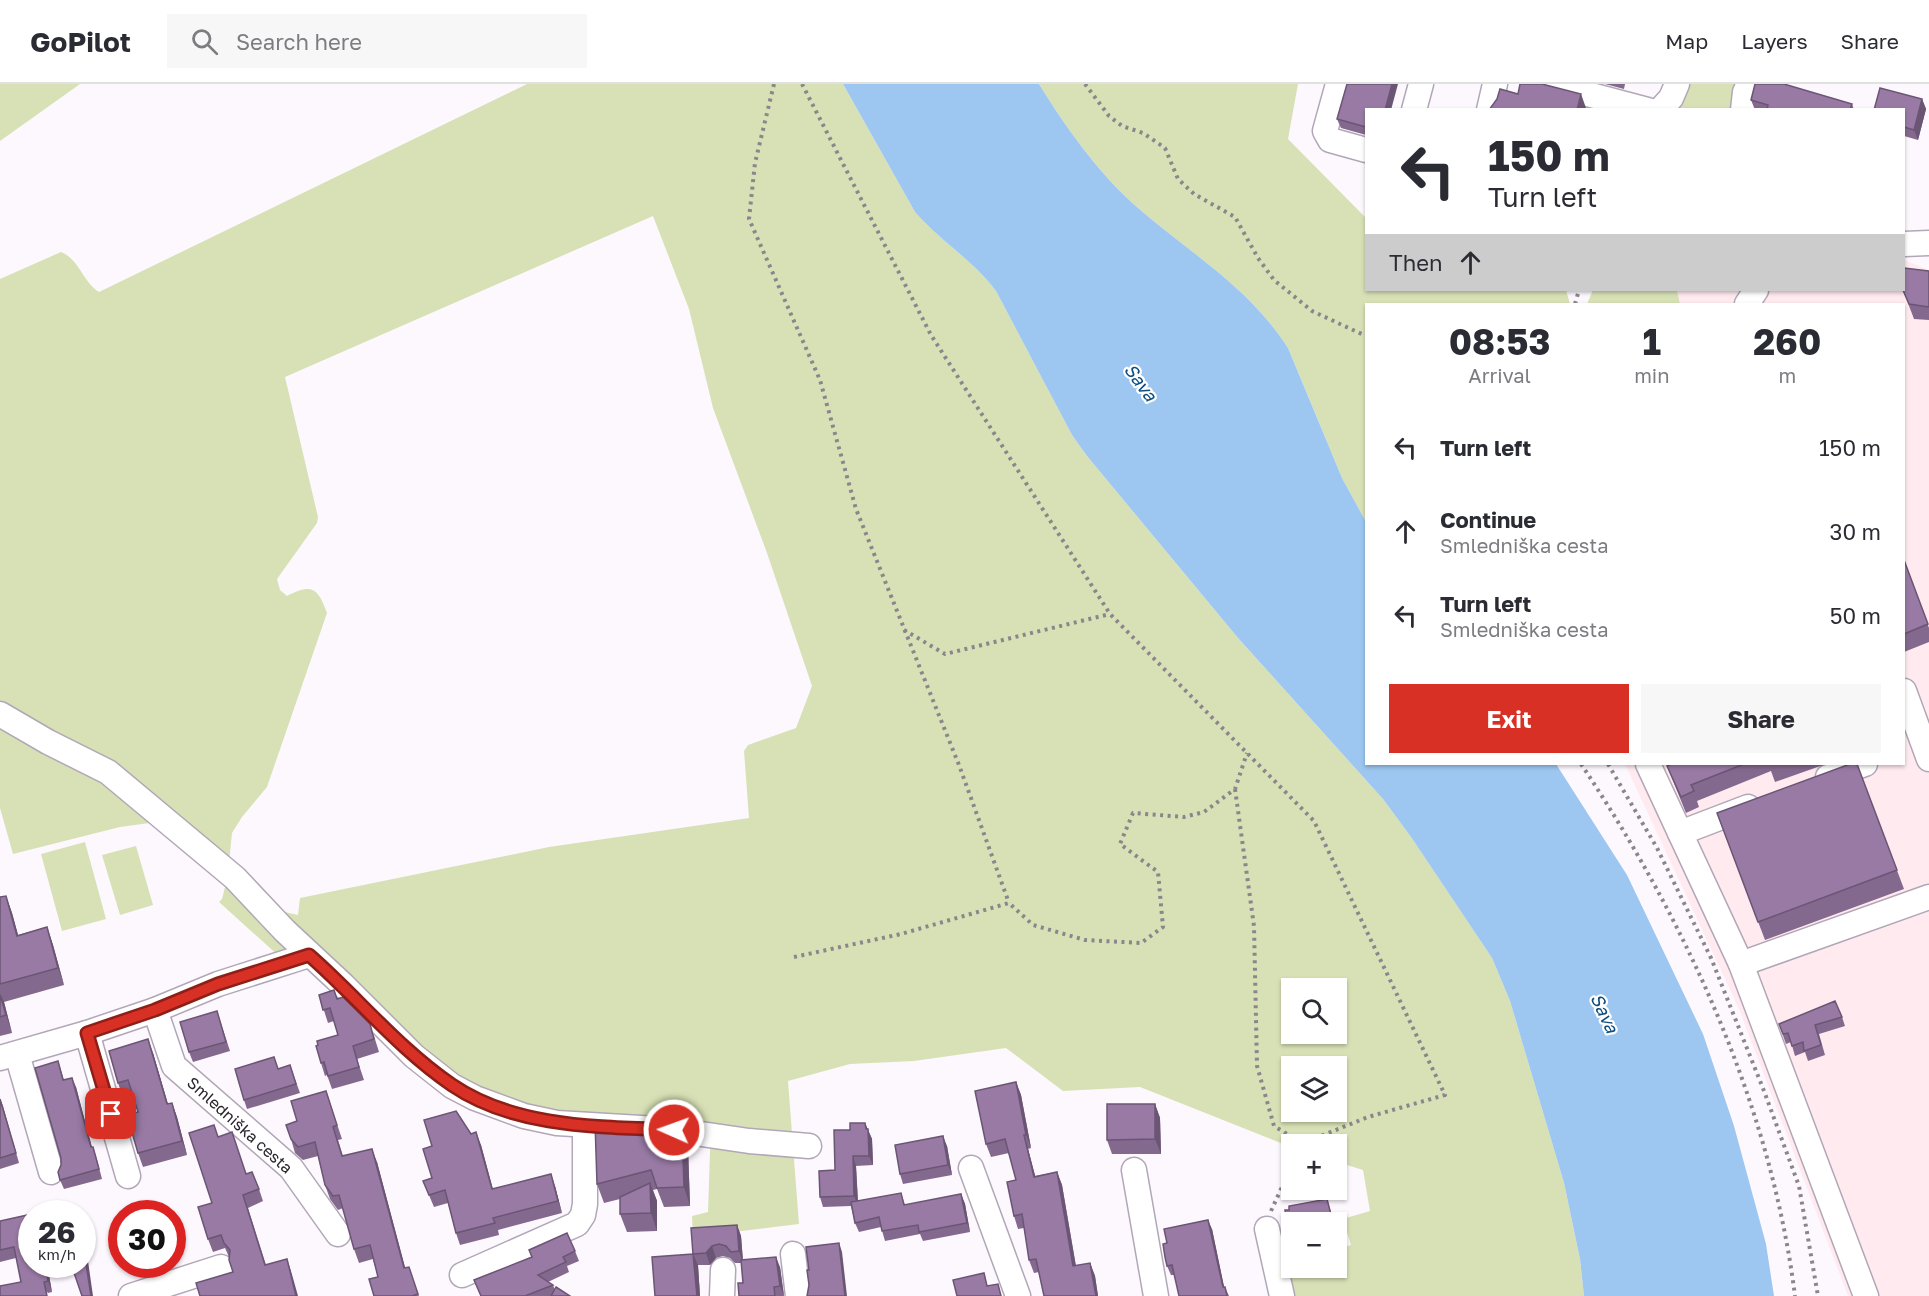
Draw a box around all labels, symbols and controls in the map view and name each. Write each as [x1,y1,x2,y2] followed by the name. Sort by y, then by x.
[167,14,587,68] search box
[30,25,131,58] text: GoPilot
[188,25,221,58] icon: search
[236,28,362,55] text: Search here
[1665,28,1708,54] text: Map
[1741,28,1808,54] text: Layers
[1841,28,1899,54] text: Share
[1488,130,1610,180] text: 150 m
[1389,132,1467,210] icon: left
[1488,181,1597,213] text: Turn left
[1454,246,1487,279] icon: ahead
[1389,249,1442,276] text: Then
[1449,320,1551,363] text: 08:53
[1643,320,1661,363] text: 1
[1753,320,1821,363] text: 260
[1120,359,1162,406] water label: Sava
[1468,363,1531,387] text: Arrival
[1634,363,1670,387] text: min
[1778,363,1796,387] text: m
[1389,431,1422,464] icon: left
[1440,434,1531,461] text: Turn left
[1819,434,1881,461] text: 150 m
[1440,506,1536,533] text: Continue
[1389,515,1422,548] icon: ahead
[1830,518,1881,545] text: 30 m
[1440,533,1609,557] text: Smledniška cesta
[1440,590,1531,617] text: Turn left
[1389,599,1422,632] icon: left
[1830,602,1881,629] text: 50 m
[1440,617,1609,641] text: Smledniška cesta
[1389,684,1629,753] button: Exit
[1641,684,1881,753] button: Share
[1281,978,1347,1278] map controls
[1281,978,1347,1044] button: search
[1586,990,1624,1037] water label: Sava
[1281,1056,1347,1122] button: layers
[183,1072,297,1178] street label: Smledniška cesta
[85,1088,136,1139] pin
[94,1097,127,1130] icon: arrive
[642,1098,706,1162] position arrow
[1281,1134,1347,1200] button: +
[108,1200,186,1278] speed limit sign: 30
[1281,1212,1347,1278] button: −
[38,1214,76,1250] text: 26
[38,1245,76,1263] text: km/h

